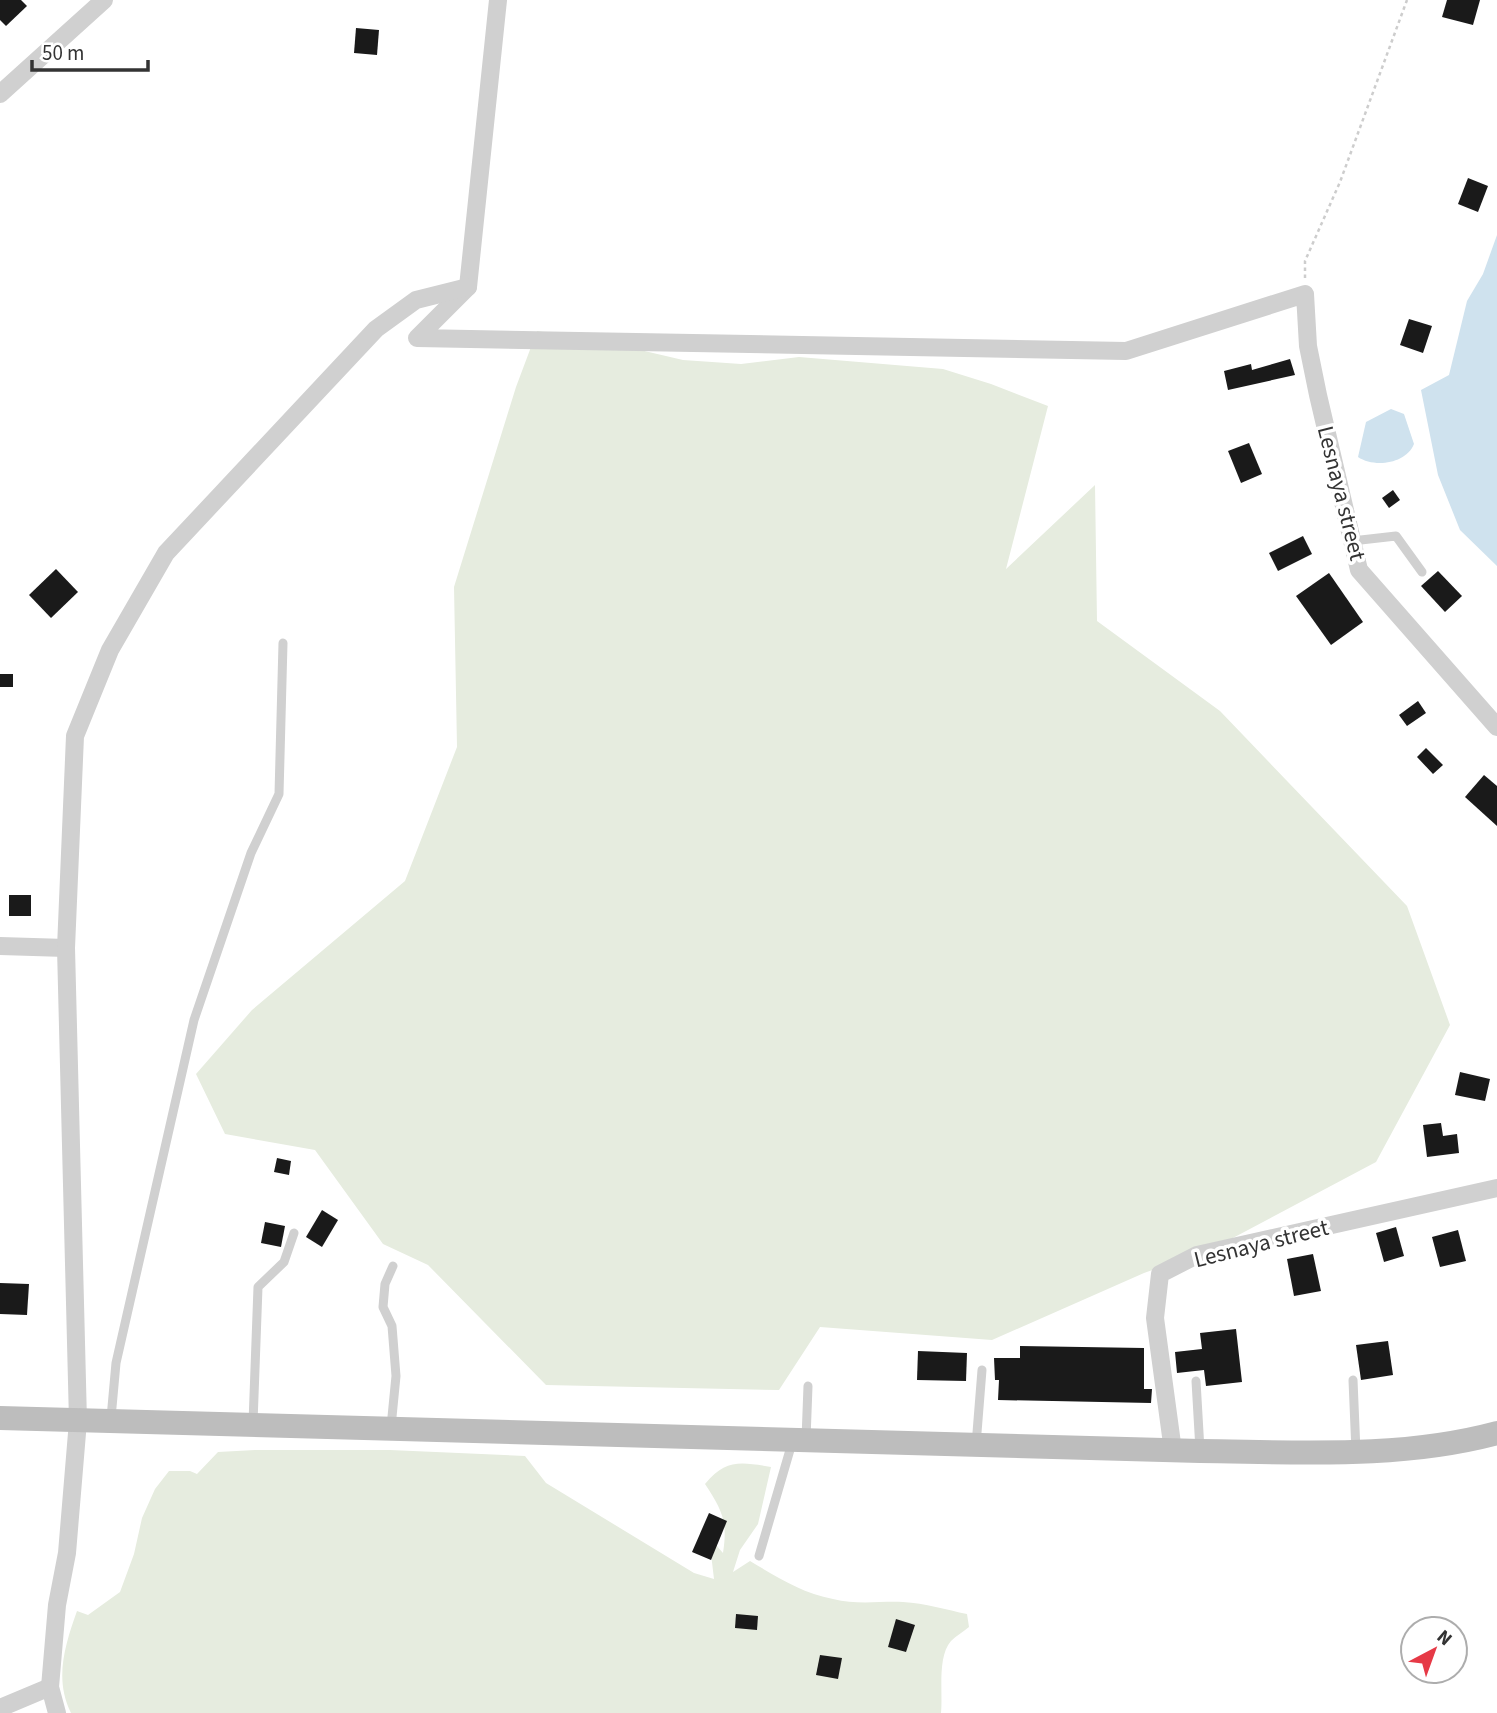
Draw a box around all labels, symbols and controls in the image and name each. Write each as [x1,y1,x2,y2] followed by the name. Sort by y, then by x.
[32,28,147,72] scale bar
[42,38,84,68] text: 50 m
[1309,422,1374,564] street label: Lesnaya street
[1190,1211,1332,1276] street label: Lesnaya street
[1399,1615,1469,1685] north arrow
[1431,1624,1458,1653] text: N

